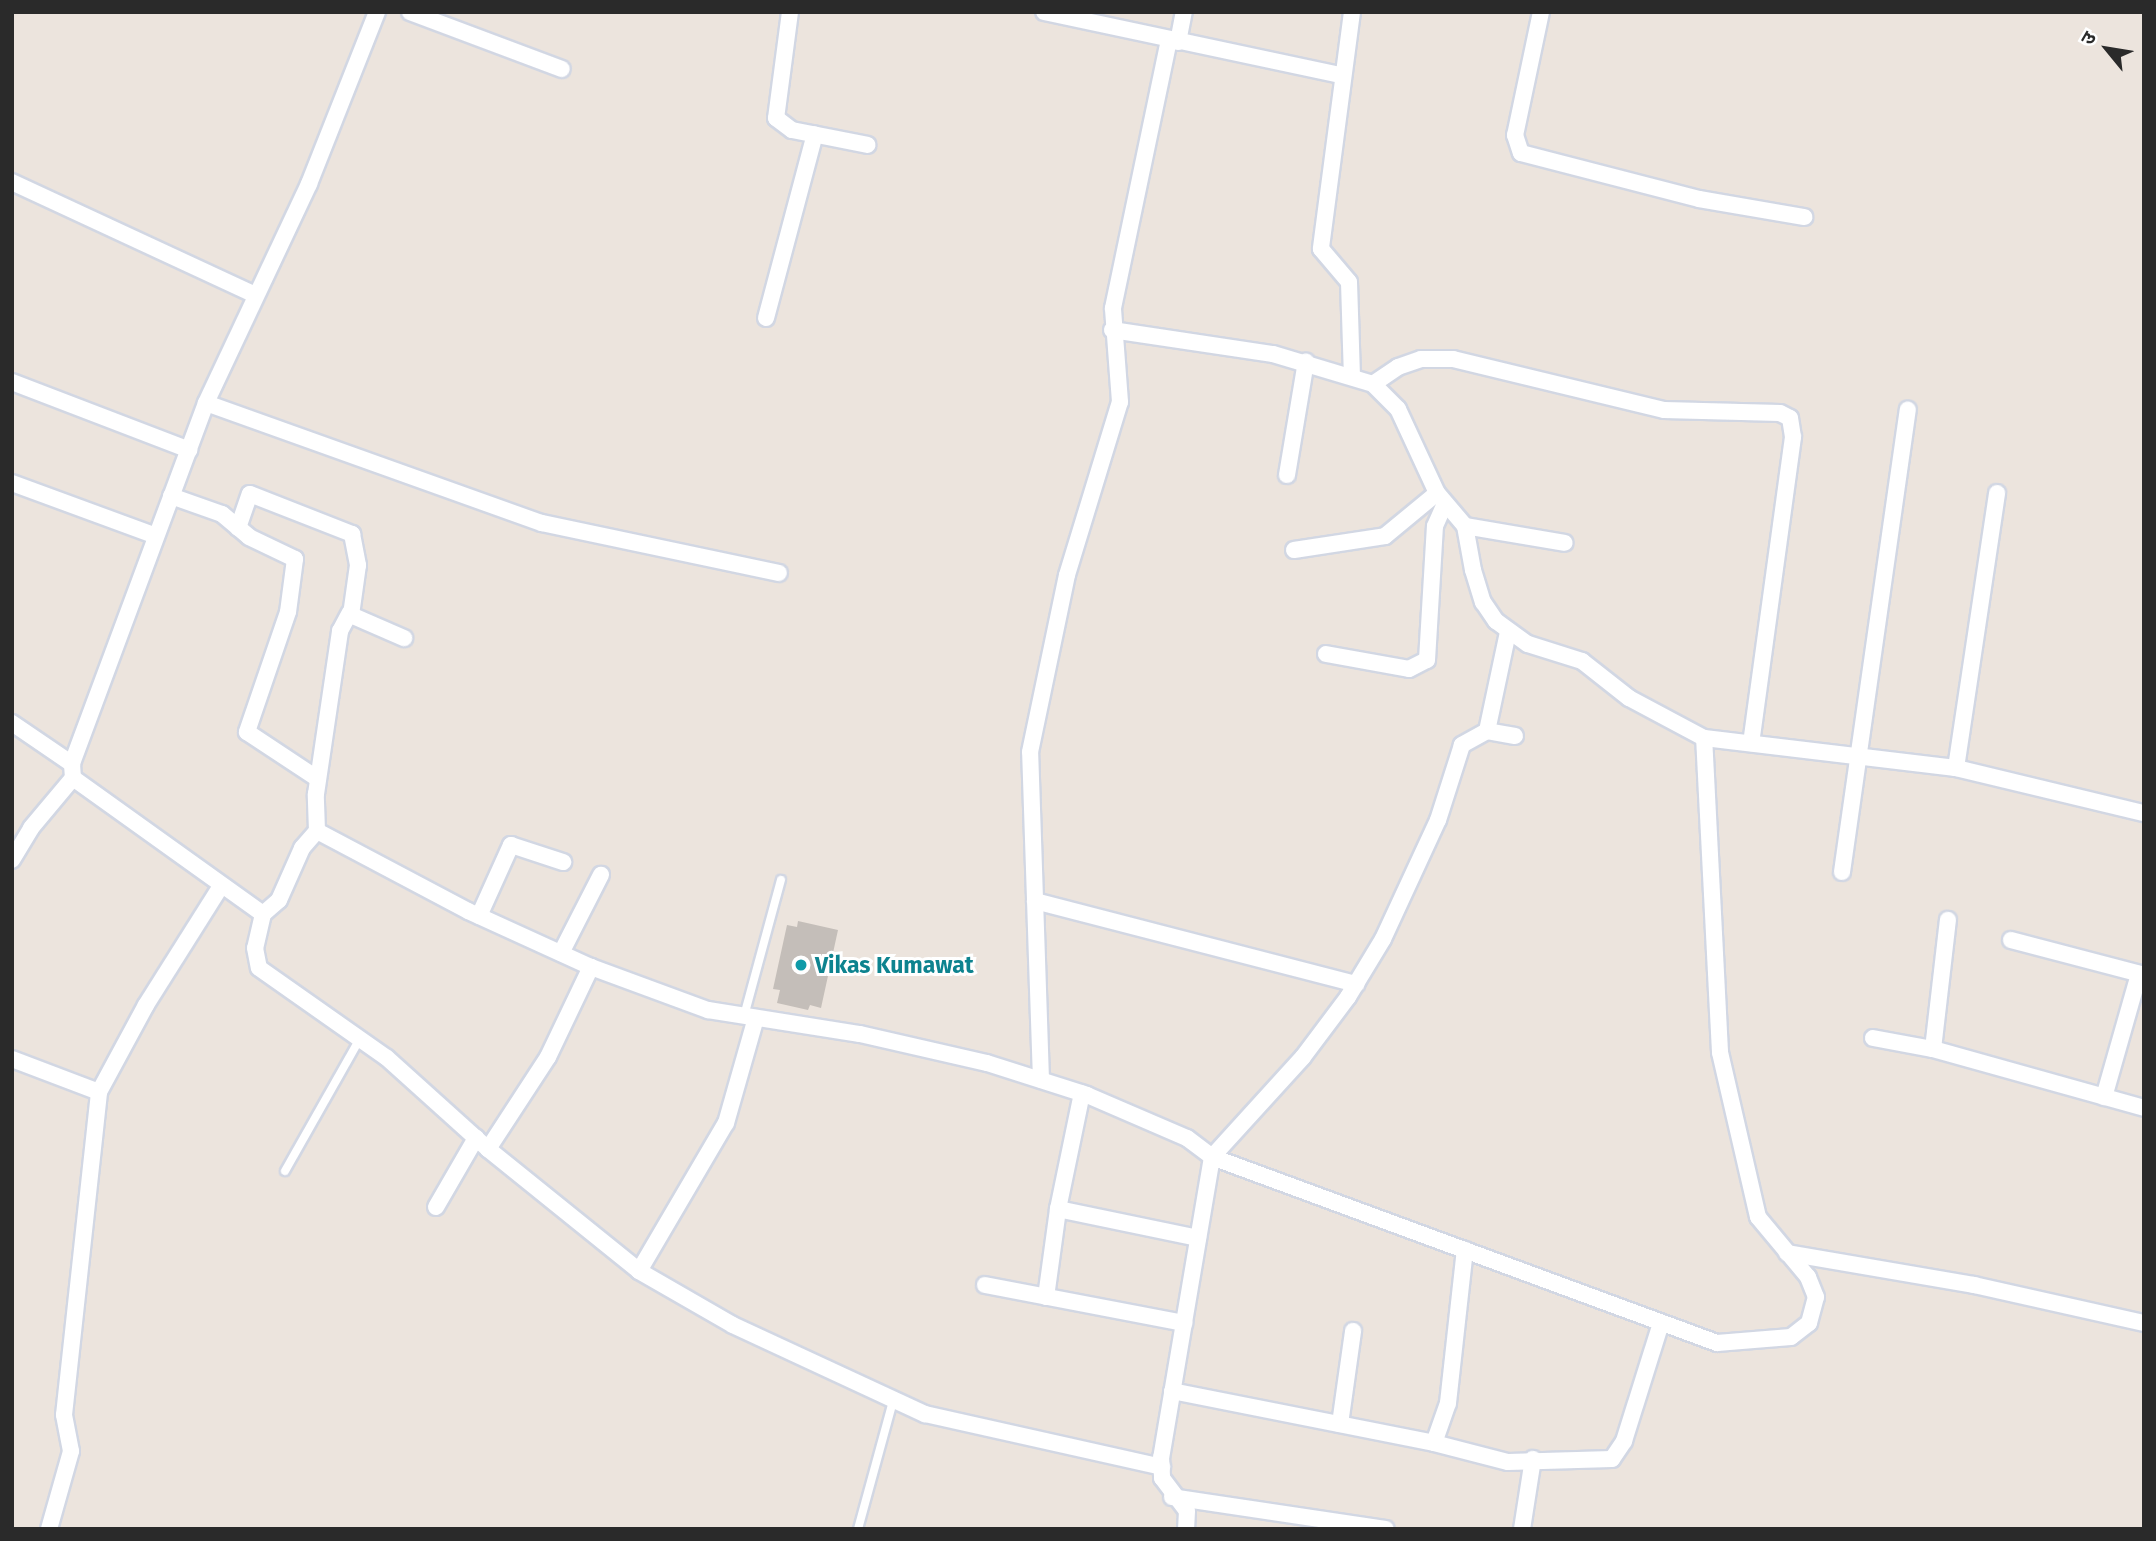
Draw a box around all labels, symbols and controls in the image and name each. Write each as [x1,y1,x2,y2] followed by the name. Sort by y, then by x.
[2072,14,2142,84] north arrow
[2076,28,2101,49] text: उ
[815,951,974,979] place label: Vikas Kumawat
[793,957,809,973] marker: Vikas Kumawat

